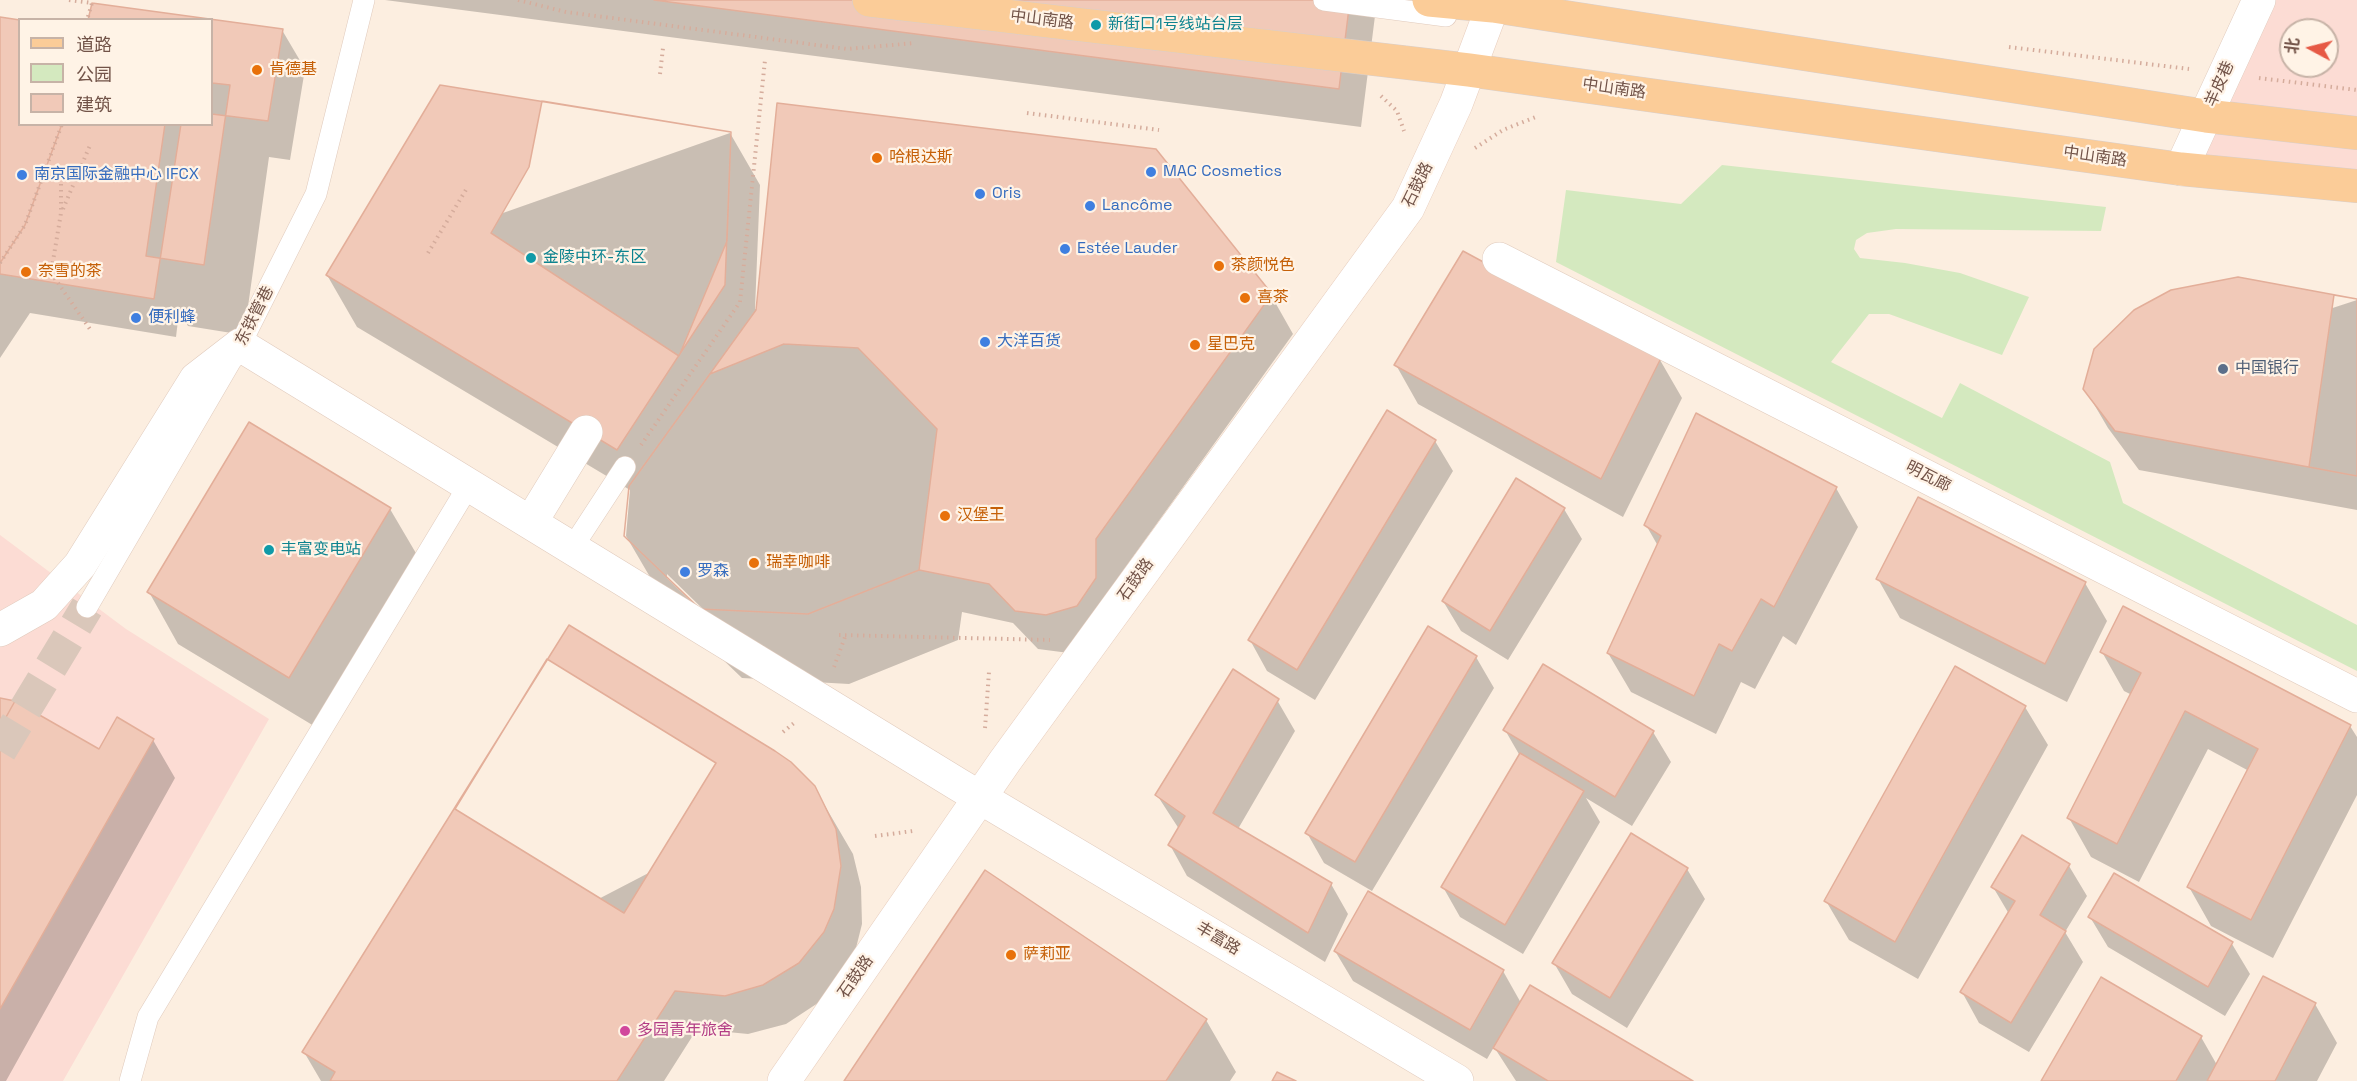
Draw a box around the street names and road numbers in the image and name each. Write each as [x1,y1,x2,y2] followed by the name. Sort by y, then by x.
[1009,7,1075,33] street label: 中山南路
[2201,58,2239,110] street label: 羊皮巷
[1581,75,1647,103] street label: 中山南路
[2062,143,2128,171] street label: 中山南路
[1399,159,1437,211] street label: 石鼓路
[232,283,278,349] street label: 东铁管巷
[1902,458,1954,496] street label: 明瓦廊
[1114,555,1158,605] street label: 石鼓路
[1192,918,1244,960] street label: 丰富路
[834,952,878,1002] street label: 石鼓路

